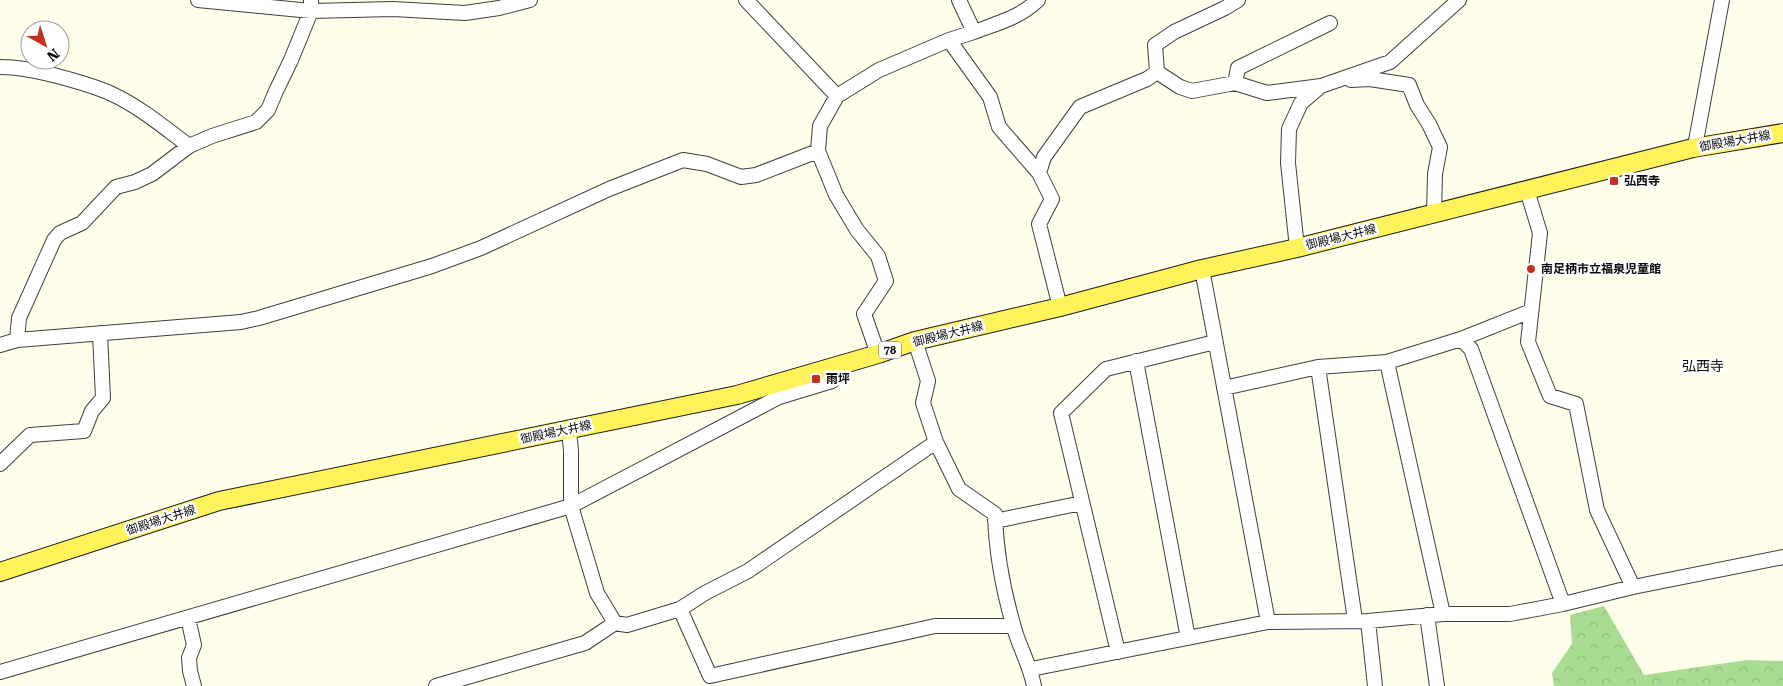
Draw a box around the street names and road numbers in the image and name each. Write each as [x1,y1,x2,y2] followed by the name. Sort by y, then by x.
[1698,128,1772,154] street label: 御殿場大井線
[1304,221,1378,253] street label: 御殿場大井線
[911,318,985,350] street label: 御殿場大井線
[879,342,901,358] road number: 78
[519,418,593,446] street label: 御殿場大井線
[125,502,197,538] street label: 御殿場大井線

